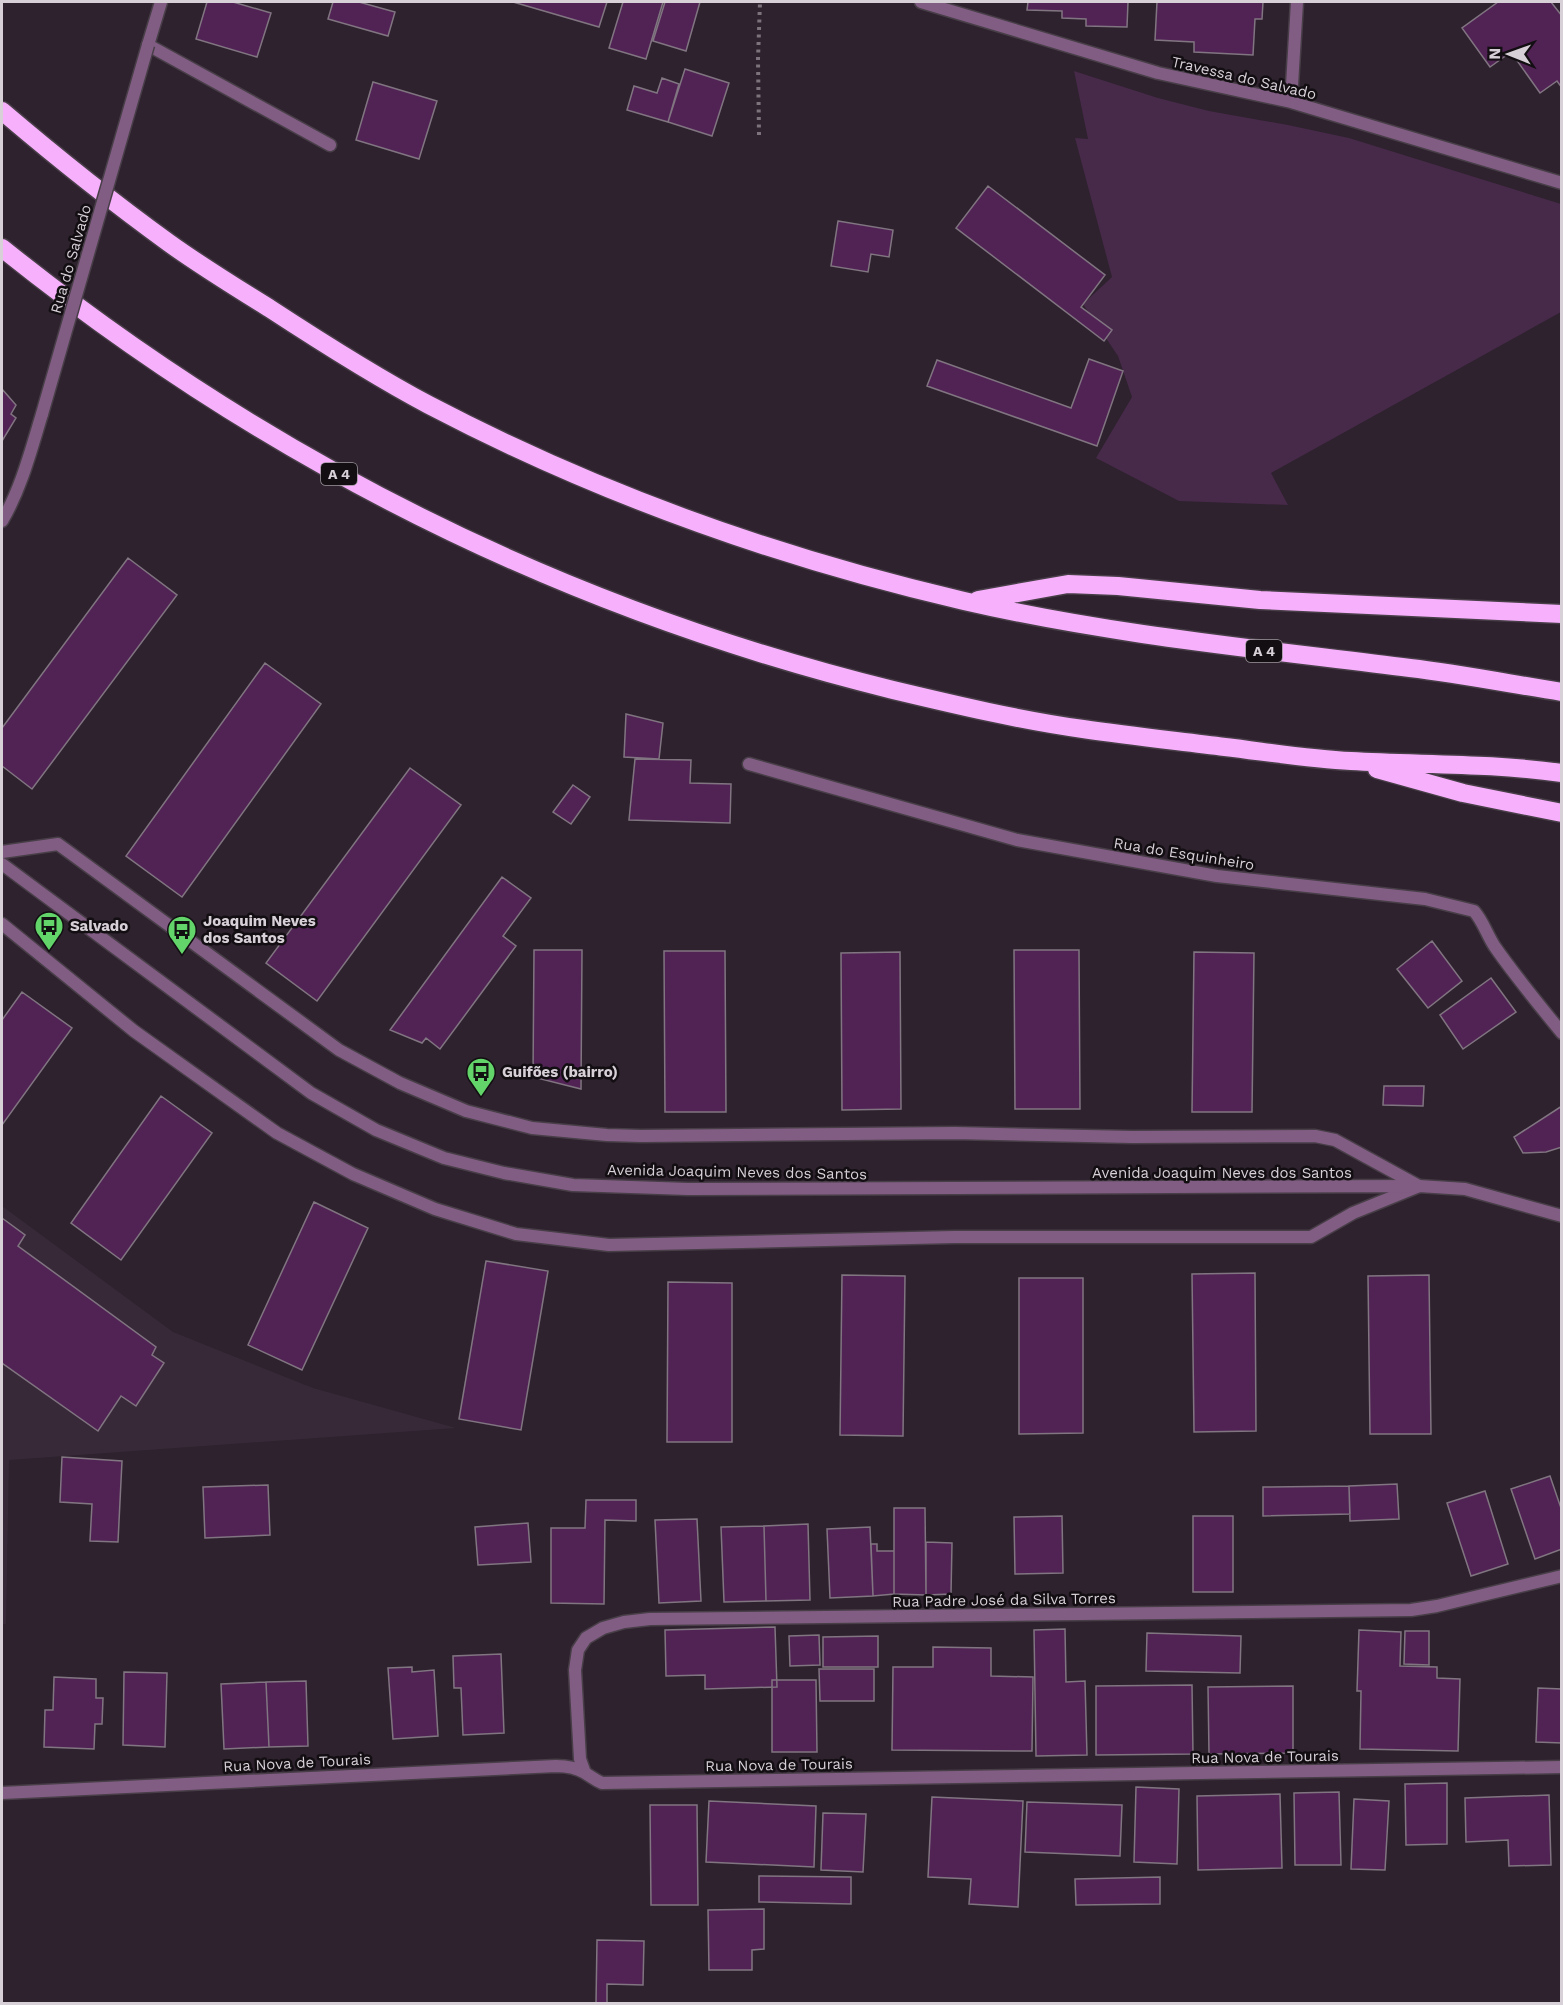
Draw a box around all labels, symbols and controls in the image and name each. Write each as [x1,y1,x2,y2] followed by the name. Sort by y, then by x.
[1479,24,1539,84] north arrow
[1485,48,1504,60] text: N
[1170,53,1318,103] street label: Travessa do Salvado
[47,202,95,316] street label: Rua do Salvado
[321,463,357,485] road number: A 4
[1246,640,1282,662] road number: A 4
[1112,834,1256,874] street label: Rua do Esquinheiro
[33,910,65,952] bus stop icon: Salvado
[203,912,316,947] place label: Joaquim Neves dos Santos
[166,914,198,956] bus stop icon: Joaquim Neves dos Santos
[70,917,128,935] place label: Salvado
[465,1056,497,1098] bus stop icon: Guifões (bairro)
[502,1063,618,1081] place label: Guifões (bairro)
[607,1161,867,1183] street label: Avenida Joaquim Neves dos Santos
[1092,1164,1352,1182] street label: Avenida Joaquim Neves dos Santos
[892,1589,1116,1611] street label: Rua Padre José da Silva Torres
[1191,1747,1339,1767] street label: Rua Nova de Tourais
[223,1750,371,1776] street label: Rua Nova de Tourais
[705,1755,853,1775] street label: Rua Nova de Tourais

